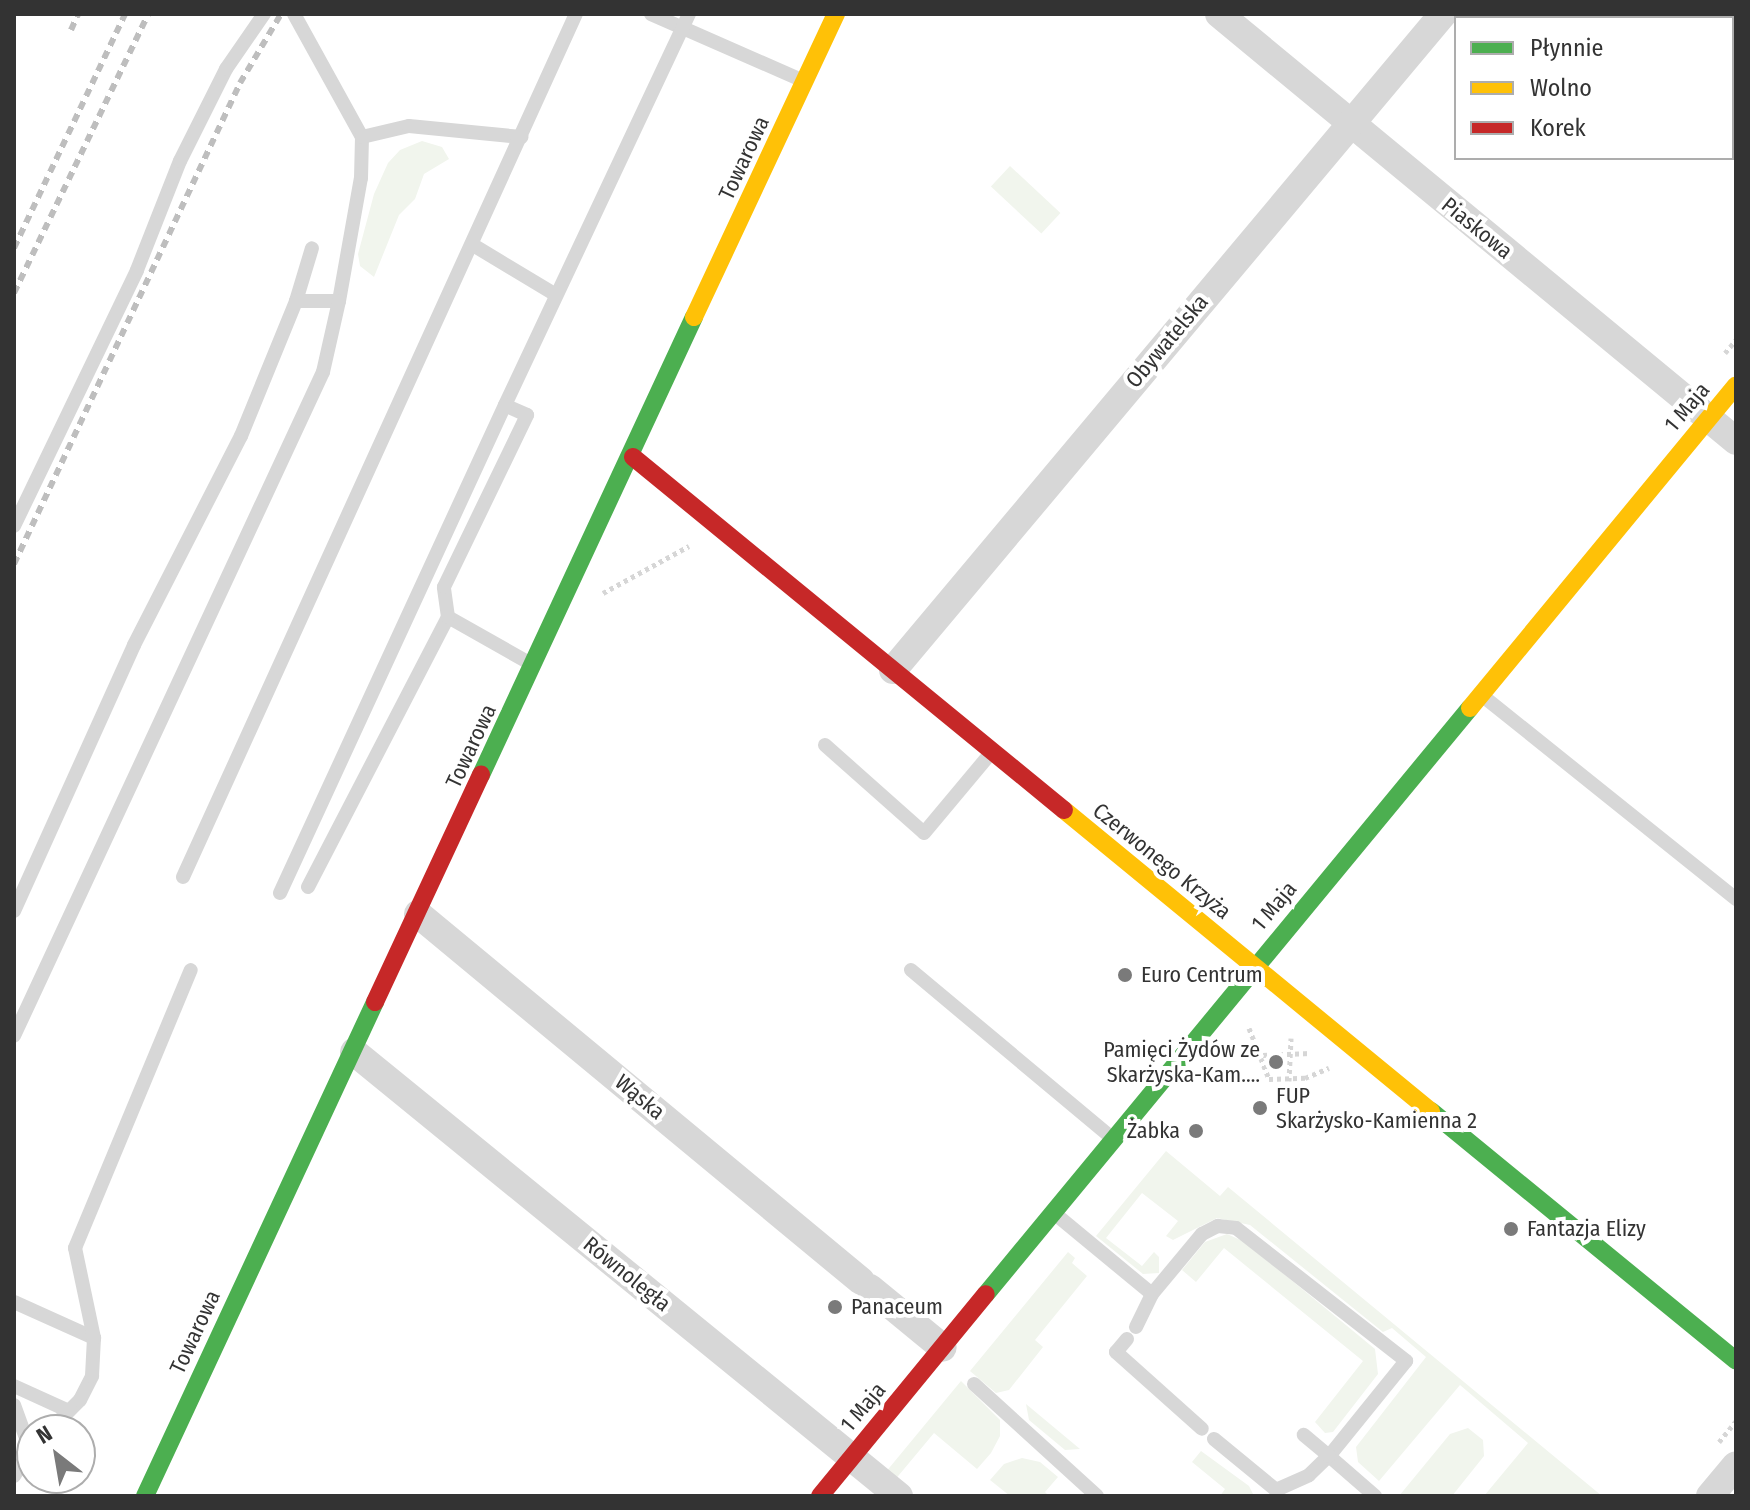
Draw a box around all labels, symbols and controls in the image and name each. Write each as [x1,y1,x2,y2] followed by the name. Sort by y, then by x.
[1454,16,1734,160] legend
[1530,34,1603,62] text: Płynnie
[1530,74,1592,102] text: Wolno
[713,112,775,204] street label: Towarowa
[1530,114,1586,142] text: Korek
[1436,191,1518,265] street label: Piaskowa
[1120,289,1214,393] street label: Obywatelska
[1659,377,1715,437] street label: 1 Maja
[440,700,502,792] street label: Towarowa
[1088,797,1236,925] street label: Czerwonego Krzyża
[1246,876,1302,936] street label: 1 Maja
[1141,962,1263,988] place label: Euro Centrum
[1116,966,1134,984] marker: Euro Centrum
[1103,1036,1260,1088] place label: Pamięci Żydów ze Skarżyska-Kam.…
[1267,1053,1285,1071] marker: Pamięci Żydów ze Skarżyska-Kam.…
[610,1069,670,1125] street label: Wąska
[1276,1082,1477,1134] place label: FUP Skarżysko-Kamienna 2
[1251,1099,1269,1117] marker: FUP Skarżysko-Kamienna 2
[1127,1118,1180,1144] place label: Żabka
[1187,1122,1205,1140] marker: Żabka
[1527,1216,1646,1242] place label: Fantazja Elizy
[1502,1220,1520,1238] marker: Fantazja Elizy
[578,1231,676,1317] street label: Równoległa
[164,1286,226,1378] street label: Towarowa
[851,1294,943,1320] place label: Panaceum
[826,1298,844,1316] marker: Panaceum
[835,1377,891,1437] street label: 1 Maja
[16,1414,96,1494] north arrow
[32,1420,57,1450] text: N

